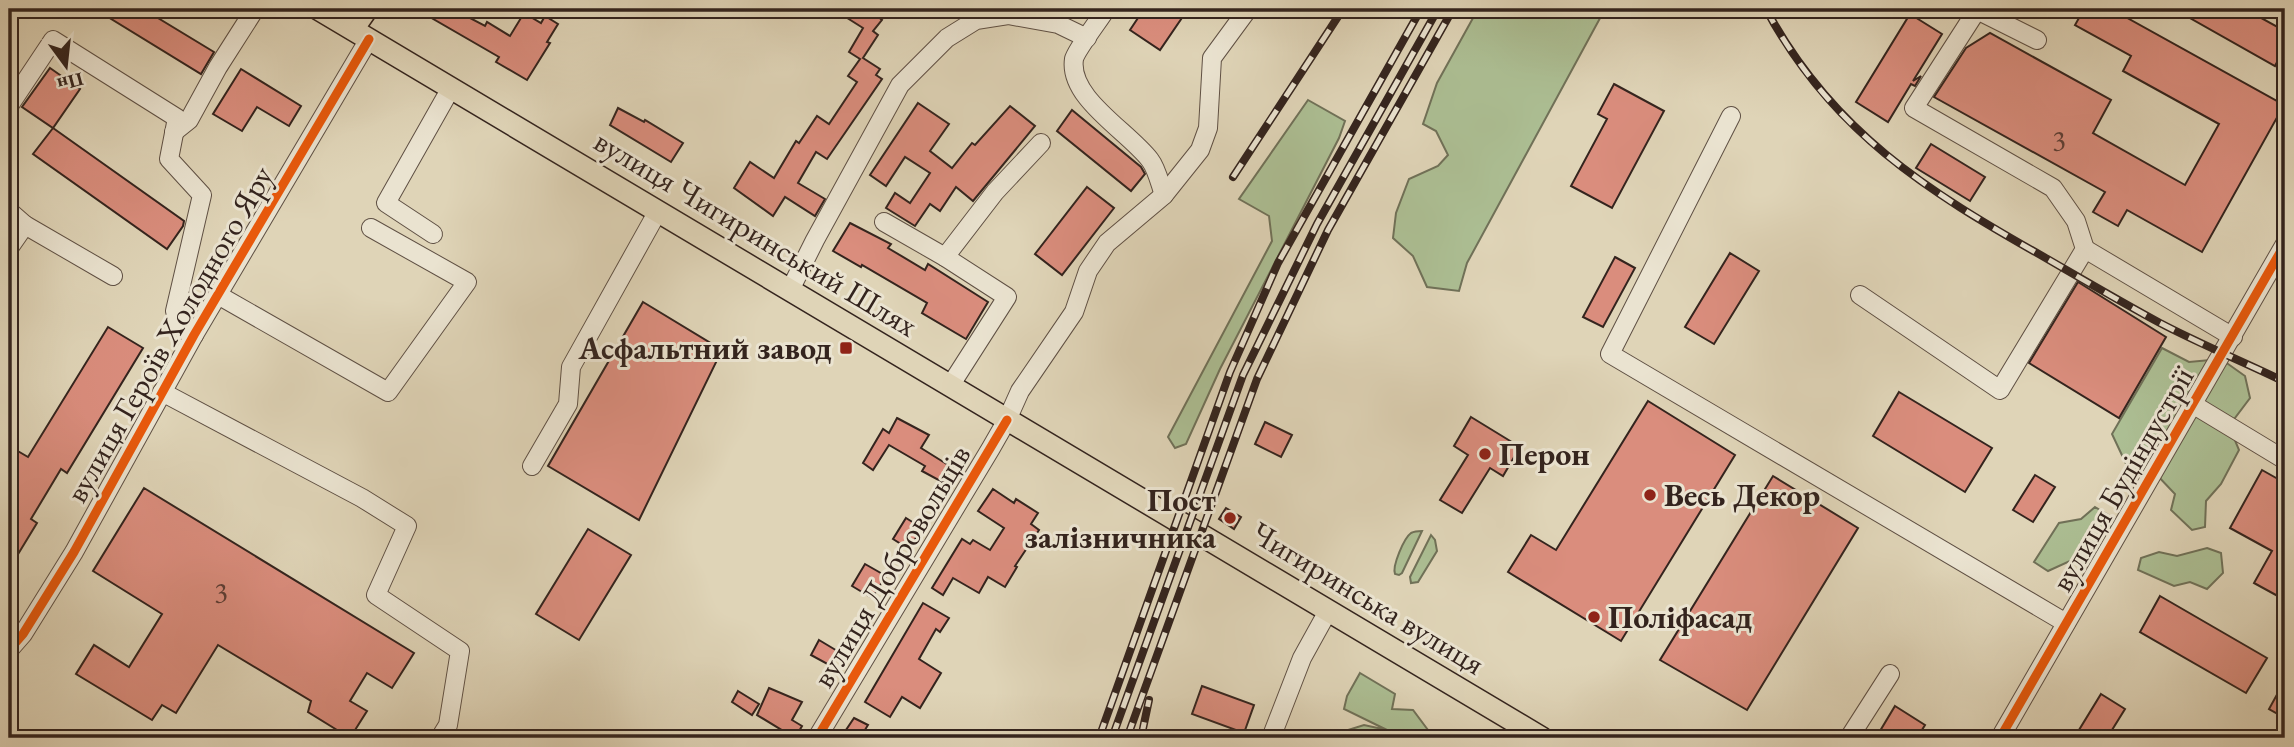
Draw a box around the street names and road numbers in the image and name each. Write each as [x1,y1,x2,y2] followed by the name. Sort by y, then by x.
[587,120,925,346] street label: вулиця Чигиринський Шлях
[55,157,283,510] street label: вулиця Героїв Холодного Яру
[2041,358,2204,599] street label: вулиця Будіндустрії
[802,437,980,695] street label: вулиця Добровольців
[1243,512,1493,684] street label: Чигиринська вулиця

